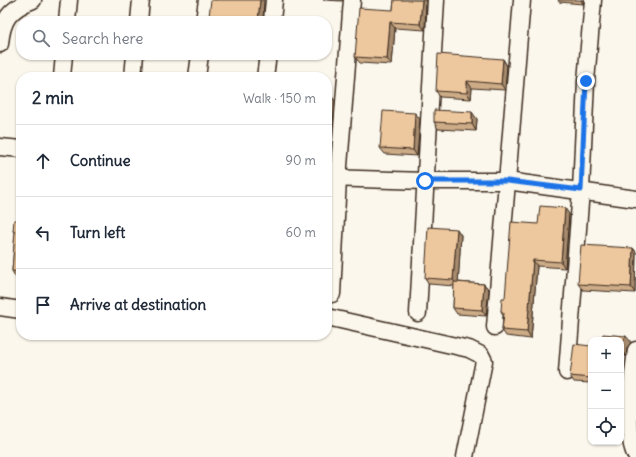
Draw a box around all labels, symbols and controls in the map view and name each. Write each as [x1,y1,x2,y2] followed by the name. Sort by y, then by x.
[16,16,332,60] search box
[30,27,52,49] icon: search
[62,29,143,48] text: Search here
[577,72,595,90] route end
[32,87,74,109] text: 2 min
[243,90,316,107] text: Walk · 150 m
[32,150,54,172] icon: ahead
[70,151,131,170] text: Continue
[285,152,316,169] text: 90 m
[416,172,434,190] route start
[32,222,54,244] icon: left
[70,223,125,242] text: Turn left
[285,224,316,241] text: 60 m
[32,294,54,316] icon: arrive
[70,295,206,314] text: Arrive at destination
[588,337,624,445] map controls
[588,337,624,373] button: +
[588,373,624,409] button: −
[588,409,624,445] button: locate

